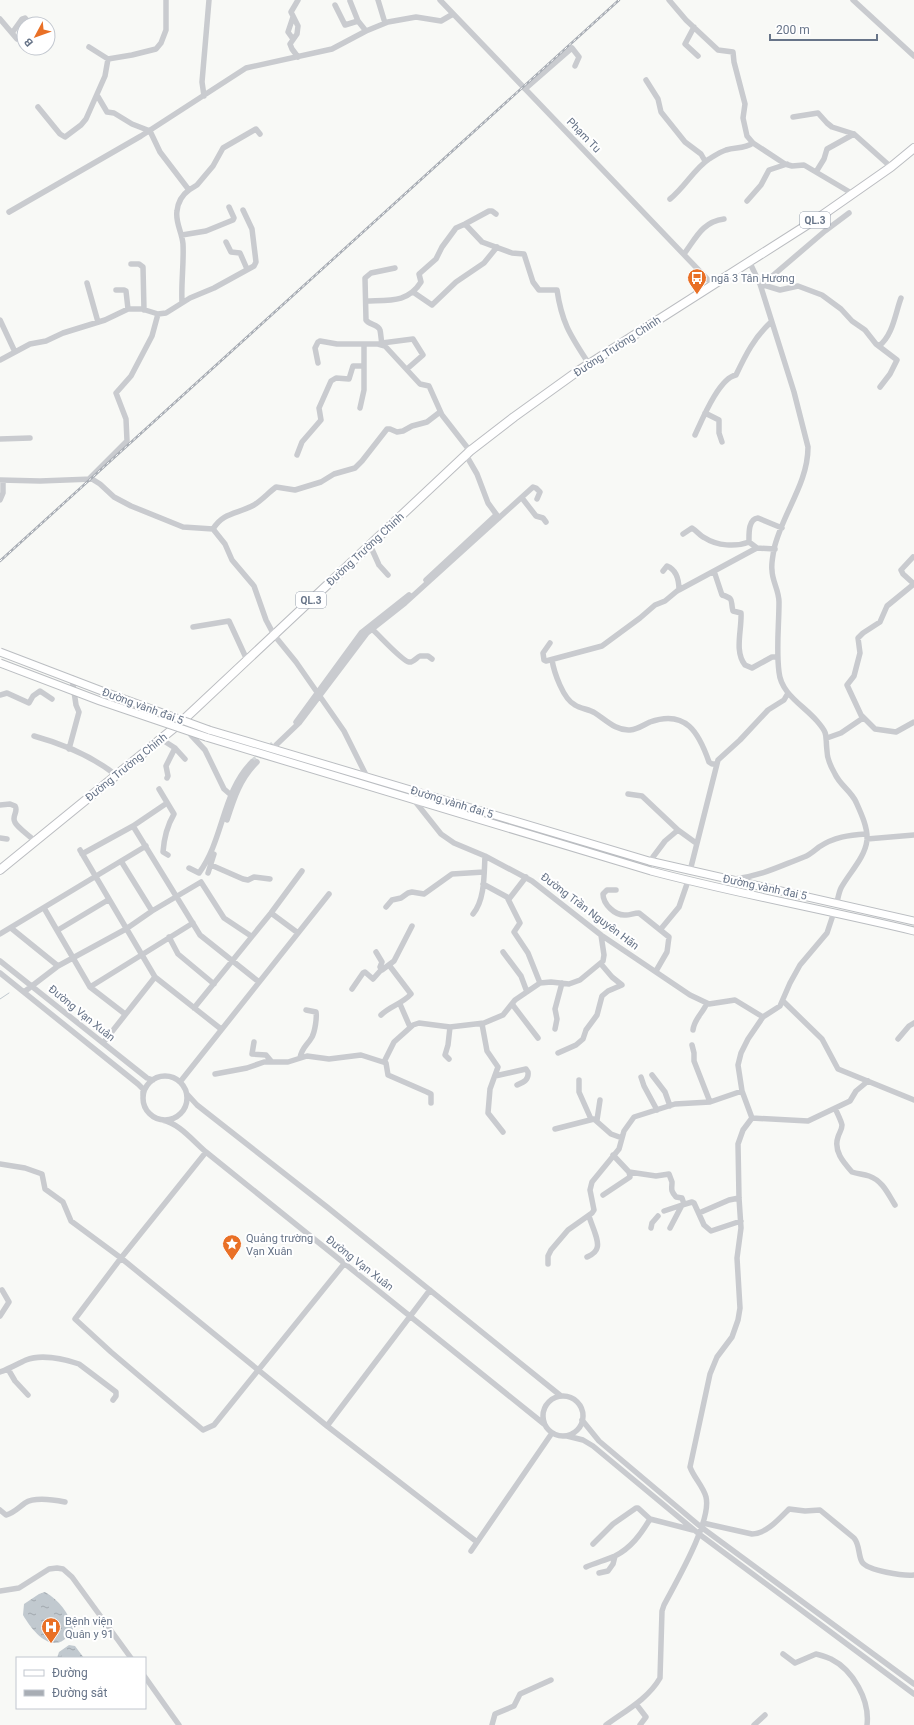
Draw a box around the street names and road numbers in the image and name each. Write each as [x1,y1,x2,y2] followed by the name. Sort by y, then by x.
[564,115,603,155] street label: Phạm Tu
[800,212,830,228] road number: QL.3
[571,313,663,379] street label: Đường Trường Chinh
[324,510,407,589] street label: Đường Trường Chinh
[296,592,326,608] road number: QL.3
[100,686,185,727] street label: Đường vành đai 5
[83,730,170,804] street label: Đường Trường Chinh
[409,784,495,821] street label: Đường vành đai 5
[538,870,641,953] street label: Đường Trần Nguyên Hãn
[722,872,808,903] street label: Đường vành đai 5
[46,983,118,1044] street label: Đường Vạn Xuân
[323,1233,396,1294] street label: Đường Vạn Xuân

